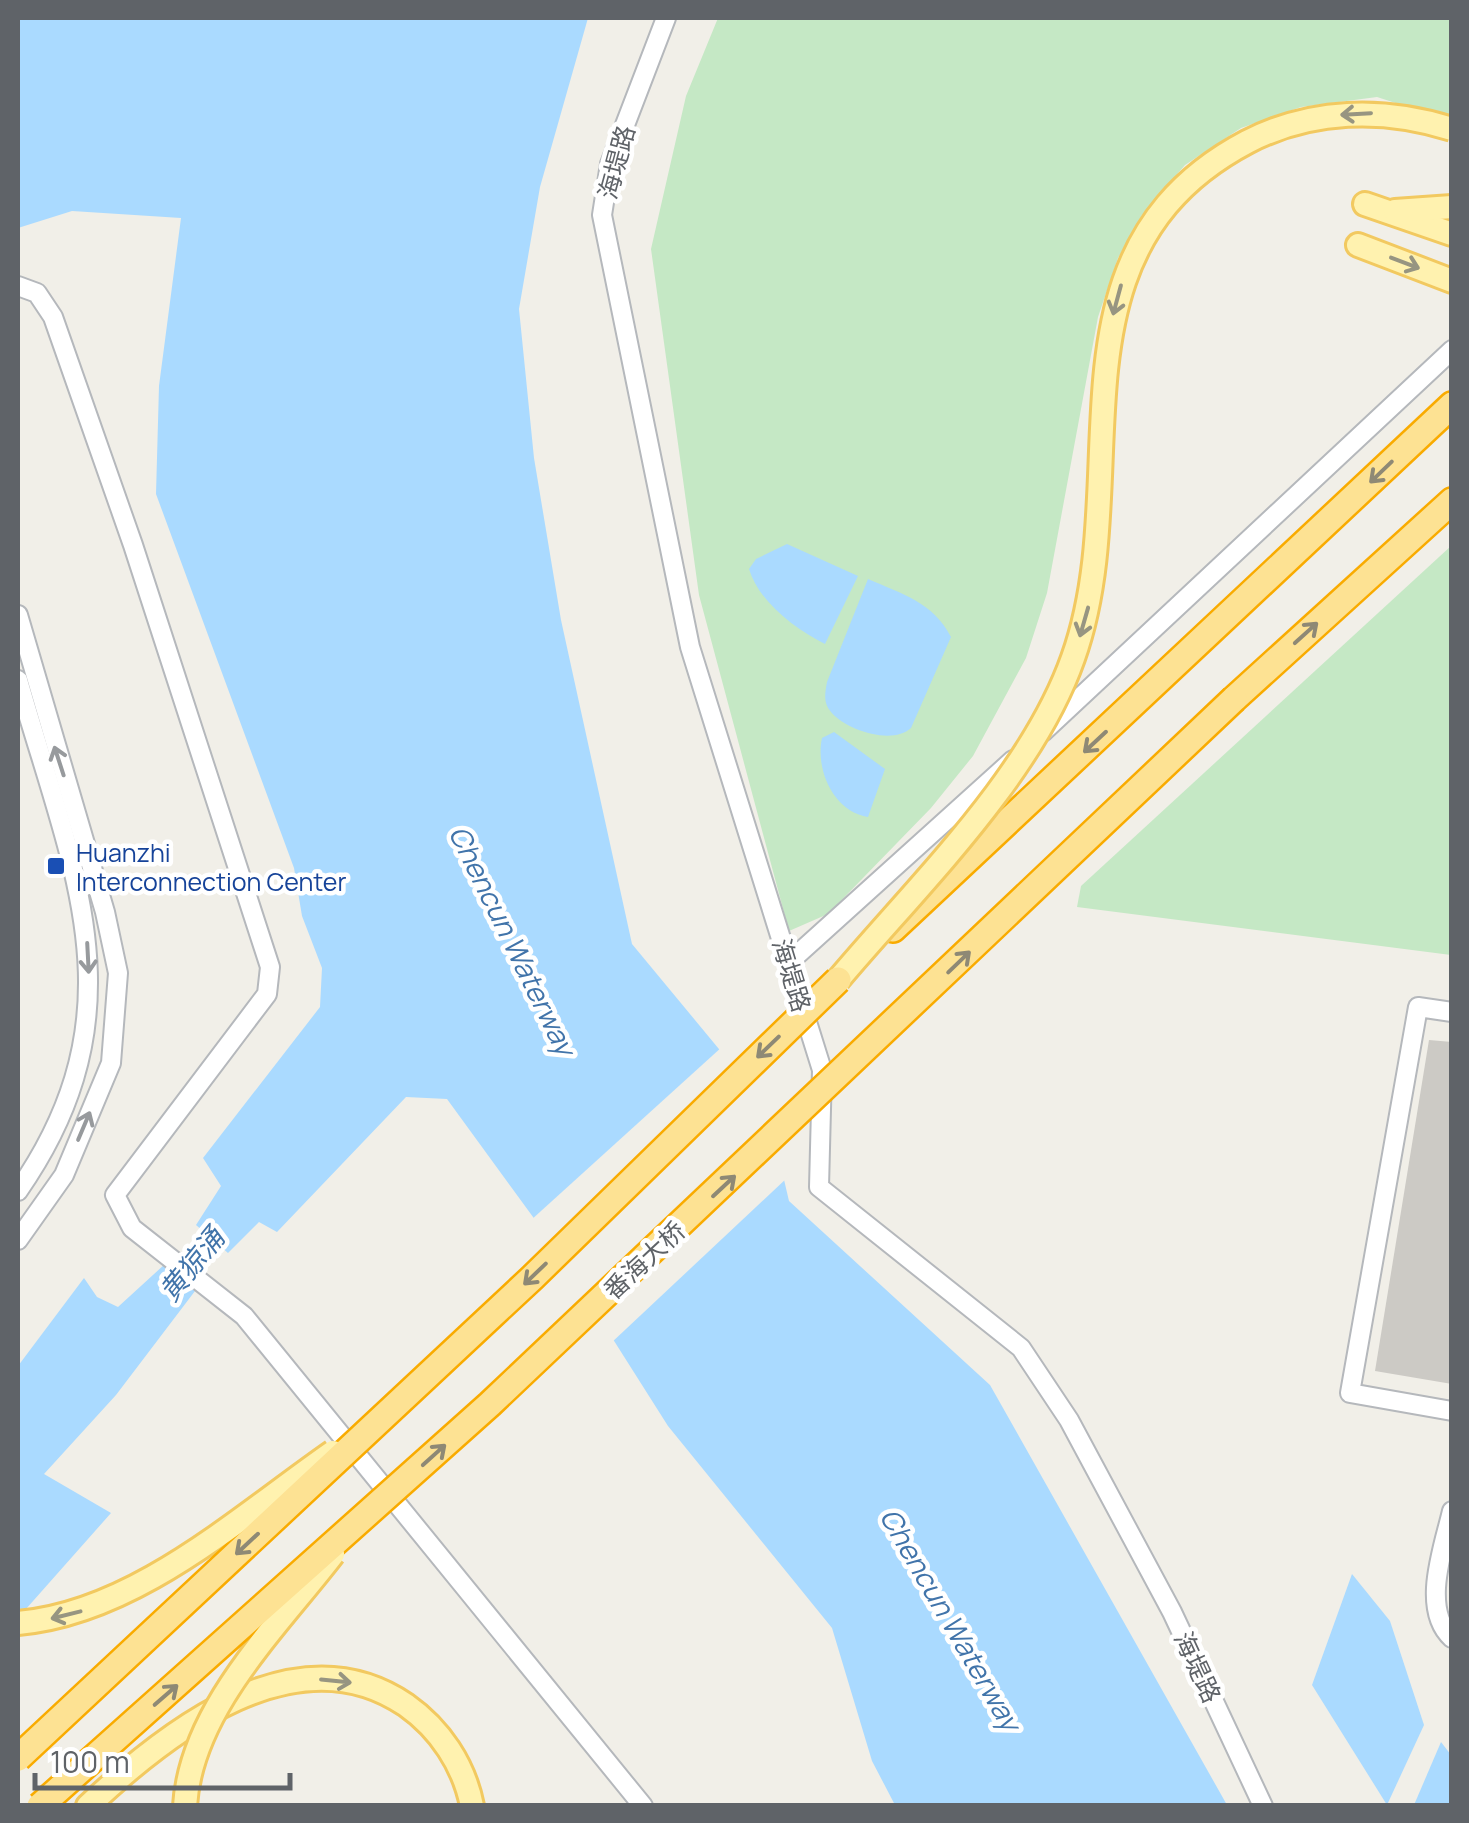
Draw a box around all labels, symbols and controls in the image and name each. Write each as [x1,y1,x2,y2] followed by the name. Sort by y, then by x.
[1340,105,1373,124] one-way arrow
[589,121,643,203] street label: 海堤路
[1389,256,1419,274] one-way arrow
[1107,284,1125,315] one-way arrow
[1369,460,1394,483] one-way arrow
[1074,606,1092,637] one-way arrow
[1293,622,1318,645] one-way arrow
[1083,730,1108,753] one-way arrow
[48,745,66,777] one-way arrow
[441,819,587,1065] water label: Chencun Waterway
[76,835,347,899] place label: Huanzhi Interconnection Center
[45,855,67,877] marker: Huanzhi Interconnection Center
[764,934,820,1016] street label: 海堤路
[79,942,98,974] one-way arrow
[947,950,971,974] one-way arrow
[756,1035,781,1059] one-way arrow
[76,1111,94,1142] one-way arrow
[711,1175,736,1198] one-way arrow
[595,1213,693,1307] street label: 番海大桥
[150,1217,234,1309] water label: 黄猄涌
[524,1262,548,1286] one-way arrow
[421,1443,446,1466] one-way arrow
[872,1501,1032,1741] water label: Chencun Waterway
[235,1533,260,1556] one-way arrow
[51,1607,83,1625] one-way arrow
[1166,1626,1230,1708] street label: 海堤路
[320,1672,352,1691] one-way arrow
[153,1683,178,1706] one-way arrow
[35,1728,290,1790] scale bar
[50,1741,130,1782] text: 100 m

